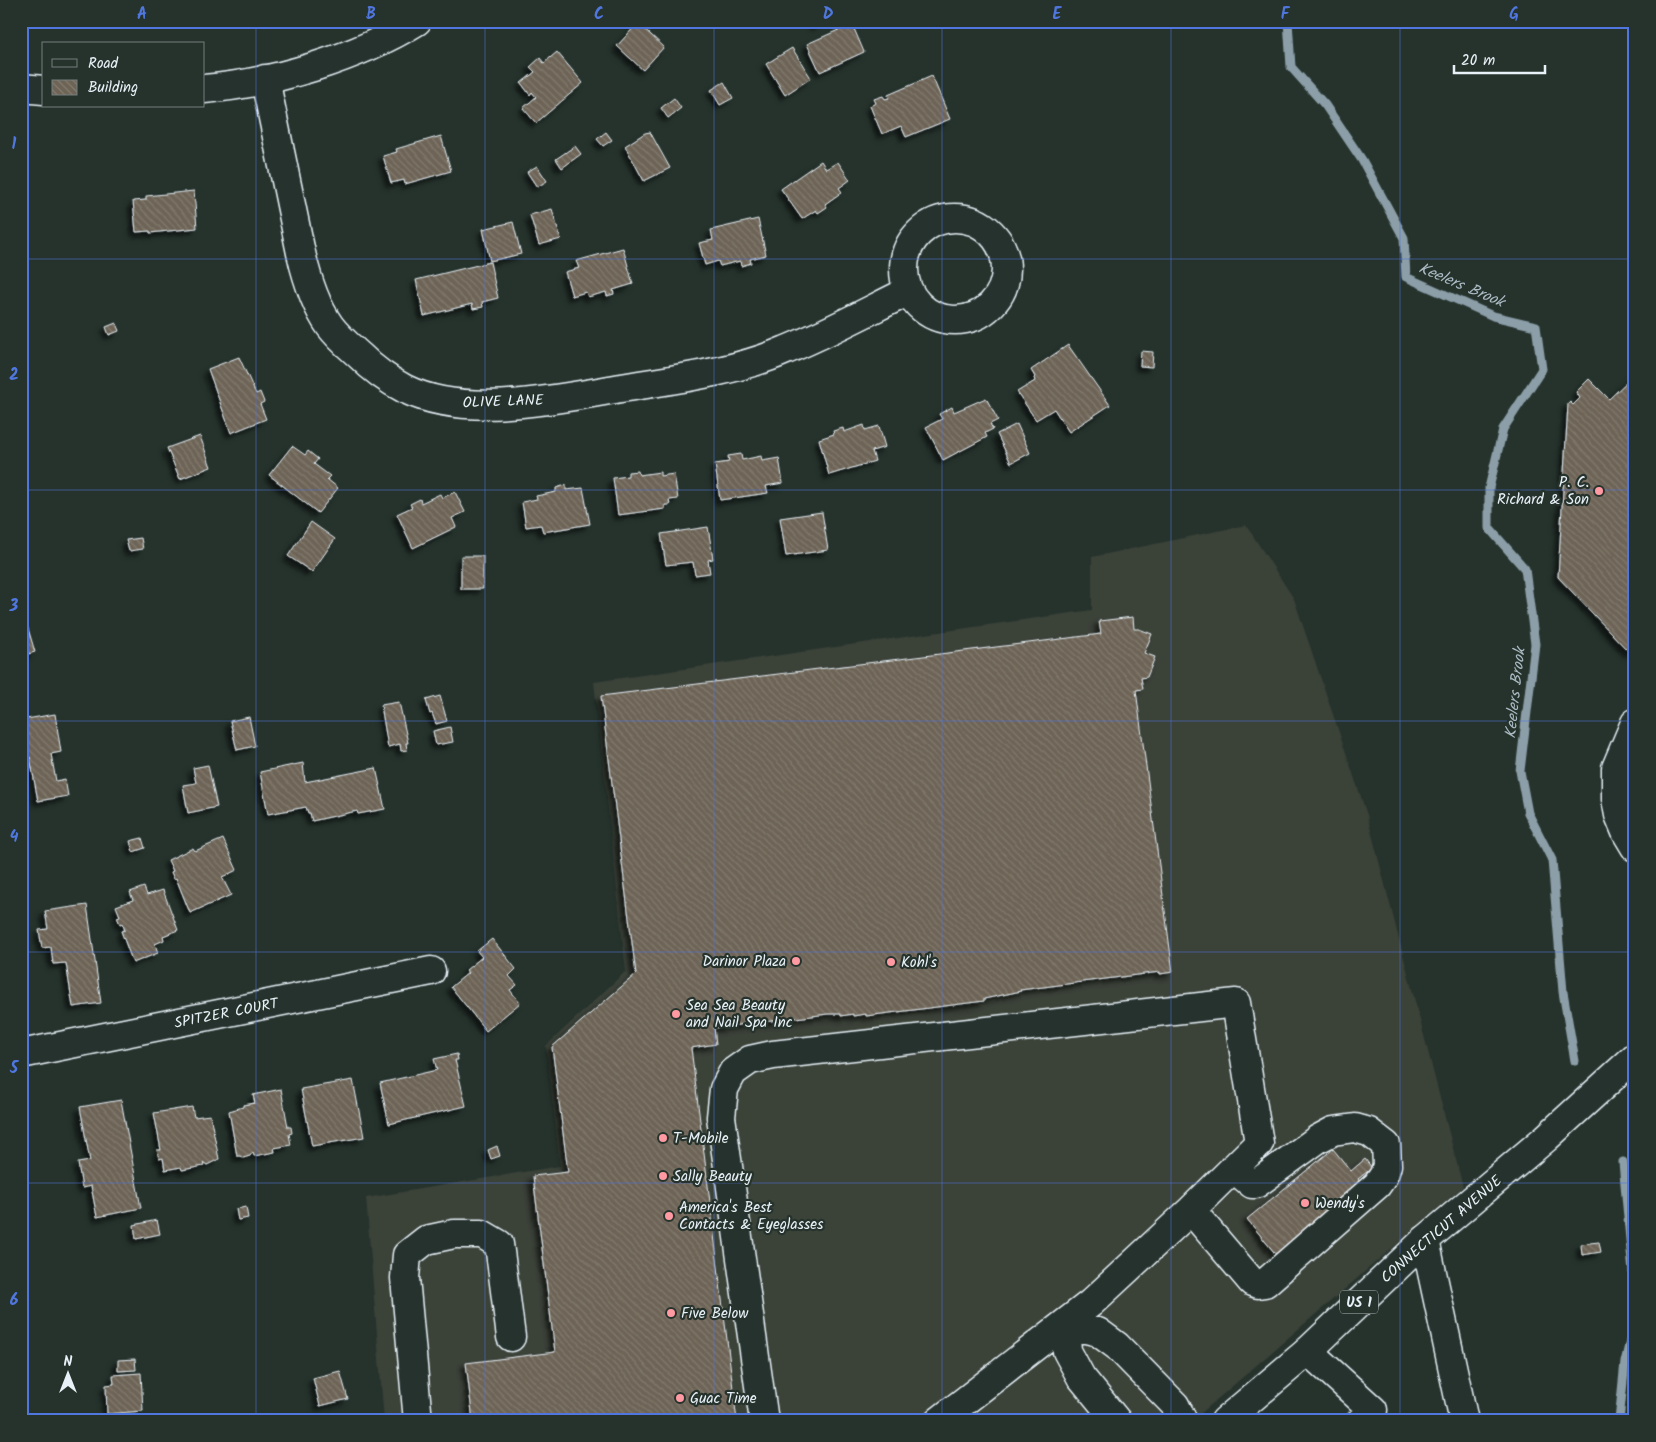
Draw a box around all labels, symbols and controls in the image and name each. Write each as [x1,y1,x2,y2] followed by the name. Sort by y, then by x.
[137,2,147,27] text: A
[366,2,376,27] text: B
[594,2,604,27] text: C
[823,2,834,27] text: D
[1053,2,1063,27] text: E
[1281,2,1291,27] text: F
[1509,2,1519,27] text: G
[42,42,205,108] legend
[1454,42,1545,74] scale bar
[1461,49,1495,73] text: 20 m
[88,52,119,76] text: Road
[88,76,138,100] text: Building
[12,132,17,157] text: 1
[1415,256,1510,316] water label: Keelers Brook
[9,363,19,388] text: 2
[462,389,545,415] street label: OLIVE LANE
[1497,471,1589,512] place label: P. C. Richard & Son
[1593,485,1605,497] marker: P. C. Richard & Son
[9,594,19,619] text: 3
[1498,644,1533,740] water label: Keelers Brook
[10,825,19,850] text: 4
[702,950,786,974] place label: Darinor Plaza
[901,951,938,975] place label: Kohl's
[790,955,802,967] marker: Darinor Plaza
[885,956,897,968] marker: Kohl's
[172,992,282,1036] street label: SPITZER COURT
[686,994,793,1035] place label: Sea Sea Beauty and Nail Spa Inc
[670,1008,682,1020] marker: Sea Sea Beauty and Nail Spa Inc
[9,1056,20,1081] text: 5
[673,1127,729,1151] place label: T-Mobile
[657,1132,669,1144] marker: T-Mobile
[673,1165,753,1189] place label: Sally Beauty
[1375,1169,1509,1290] street label: CONNECTICUT AVENUE
[657,1170,669,1182] marker: Sally Beauty
[1315,1192,1365,1216] place label: Wendy's
[679,1196,824,1237] place label: America's Best Contacts & Eyeglasses
[1299,1197,1311,1209] marker: Wendy's
[663,1210,675,1222] marker: America's Best Contacts & Eyeglasses
[10,1288,19,1313] text: 6
[1340,1290,1378,1314] road number: US 1
[681,1302,749,1326] place label: Five Below
[665,1307,677,1319] marker: Five Below
[42,1350,92,1400] north arrow
[64,1351,73,1373] text: N
[690,1387,757,1411] place label: Guac Time
[674,1392,686,1404] marker: Guac Time

